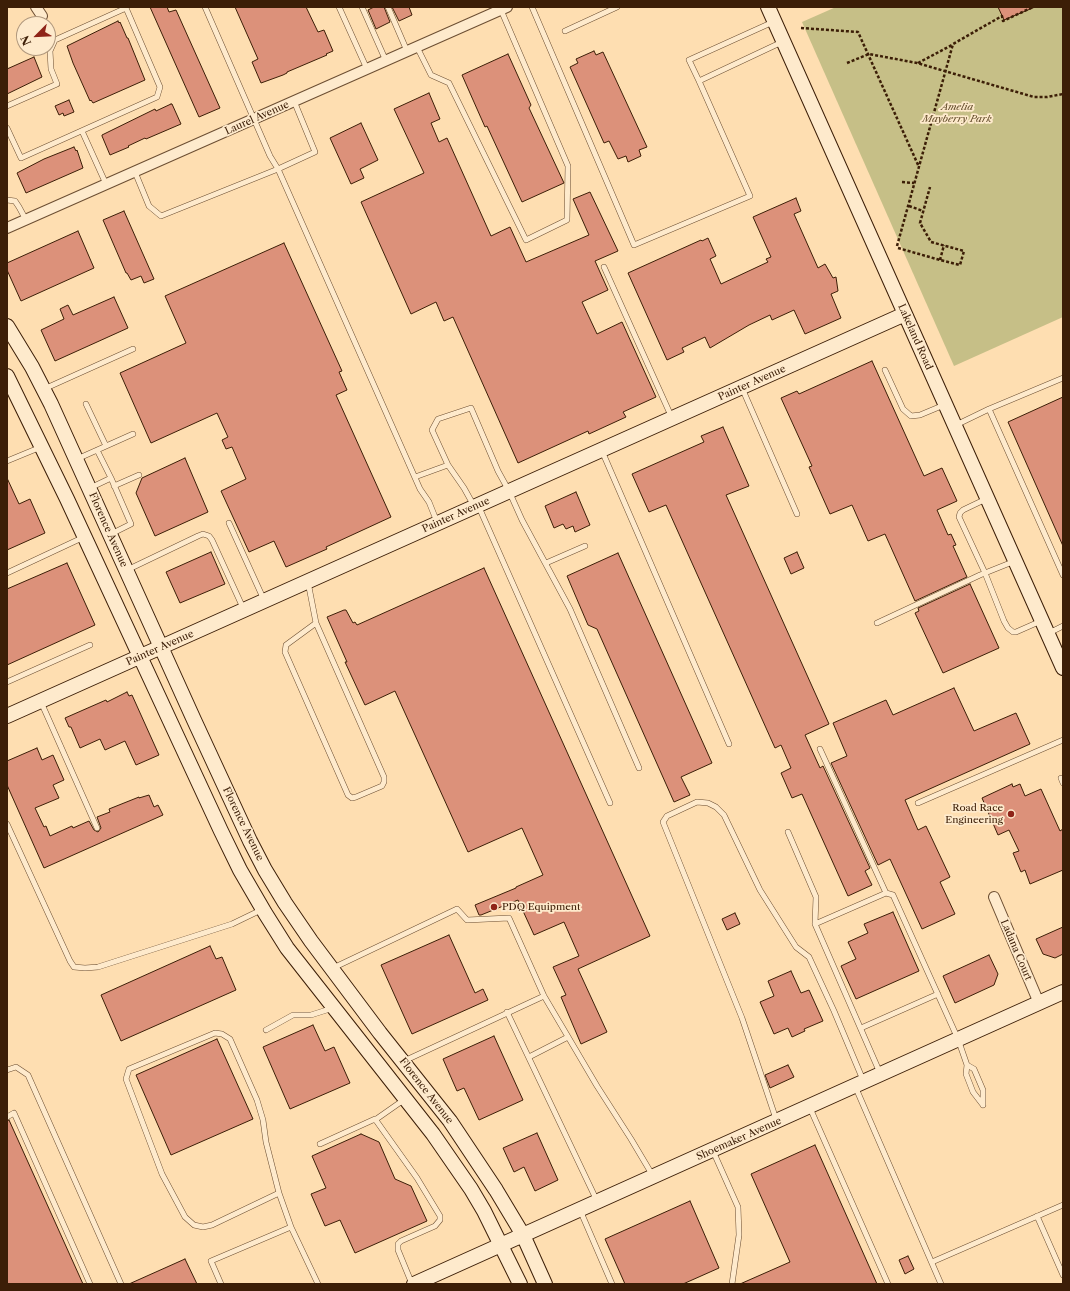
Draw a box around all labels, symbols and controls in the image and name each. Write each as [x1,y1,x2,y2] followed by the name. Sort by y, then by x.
[16,16,56,56] north arrow
[18,33,34,48] text: N
[223,99,291,137] street label: Laurel Avenue
[922,101,992,124] park label: Amelia Mayberry Park
[895,302,935,372] street label: Lakeland Road
[716,363,788,403] street label: Painter Avenue
[86,491,130,569] street label: Florence Avenue
[420,495,492,535] street label: Painter Avenue
[124,628,196,668] street label: Painter Avenue
[220,785,266,863] street label: Florence Avenue
[945,802,1003,826] place label: Road Race Engineering
[1006,809,1016,819] marker: Road Race Engineering
[502,901,581,913] place label: PDQ Equipment
[489,902,499,912] marker: PDQ Equipment
[998,918,1034,982] street label: Ladana Court
[396,1056,456,1126] street label: Florence Avenue
[695,1115,783,1163] street label: Shoemaker Avenue

